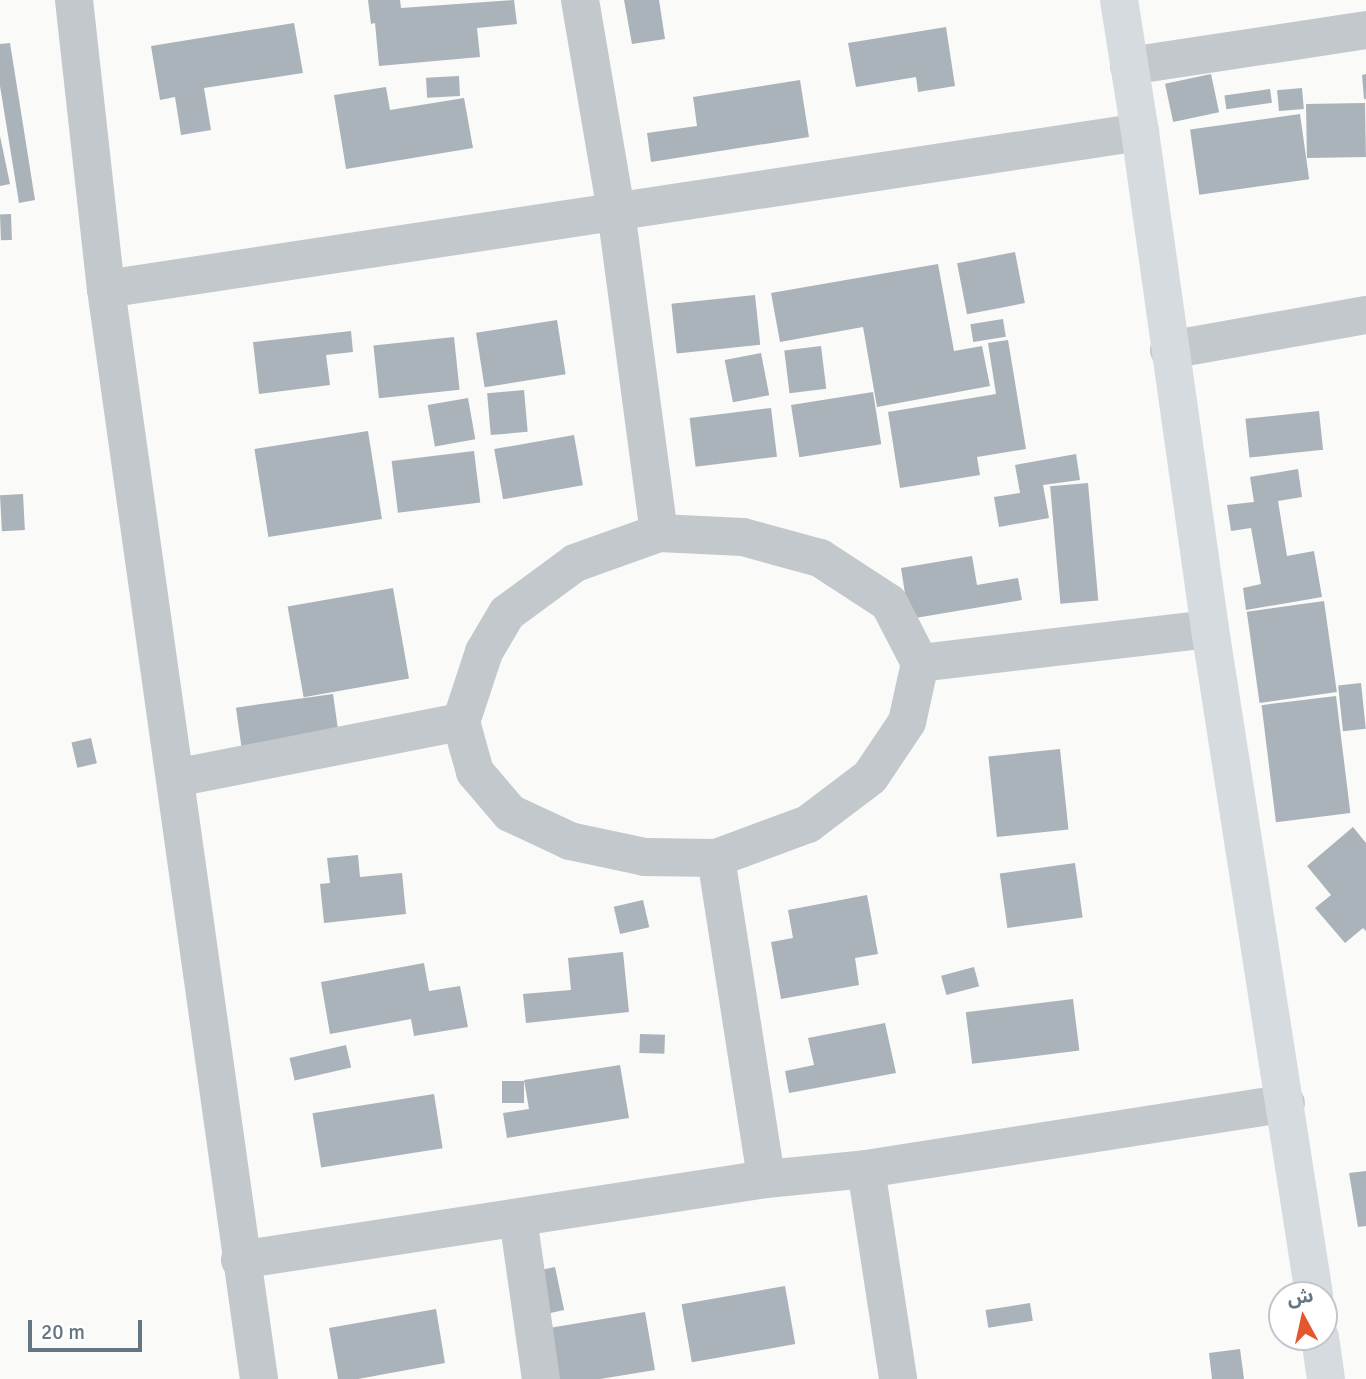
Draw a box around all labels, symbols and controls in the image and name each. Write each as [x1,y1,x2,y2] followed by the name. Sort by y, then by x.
[1268,1281,1338,1351] north arrow
[1286,1283,1315,1311] text: ش
[32,1306,145,1350] scale bar
[41,1319,85,1345] text: 20 m

